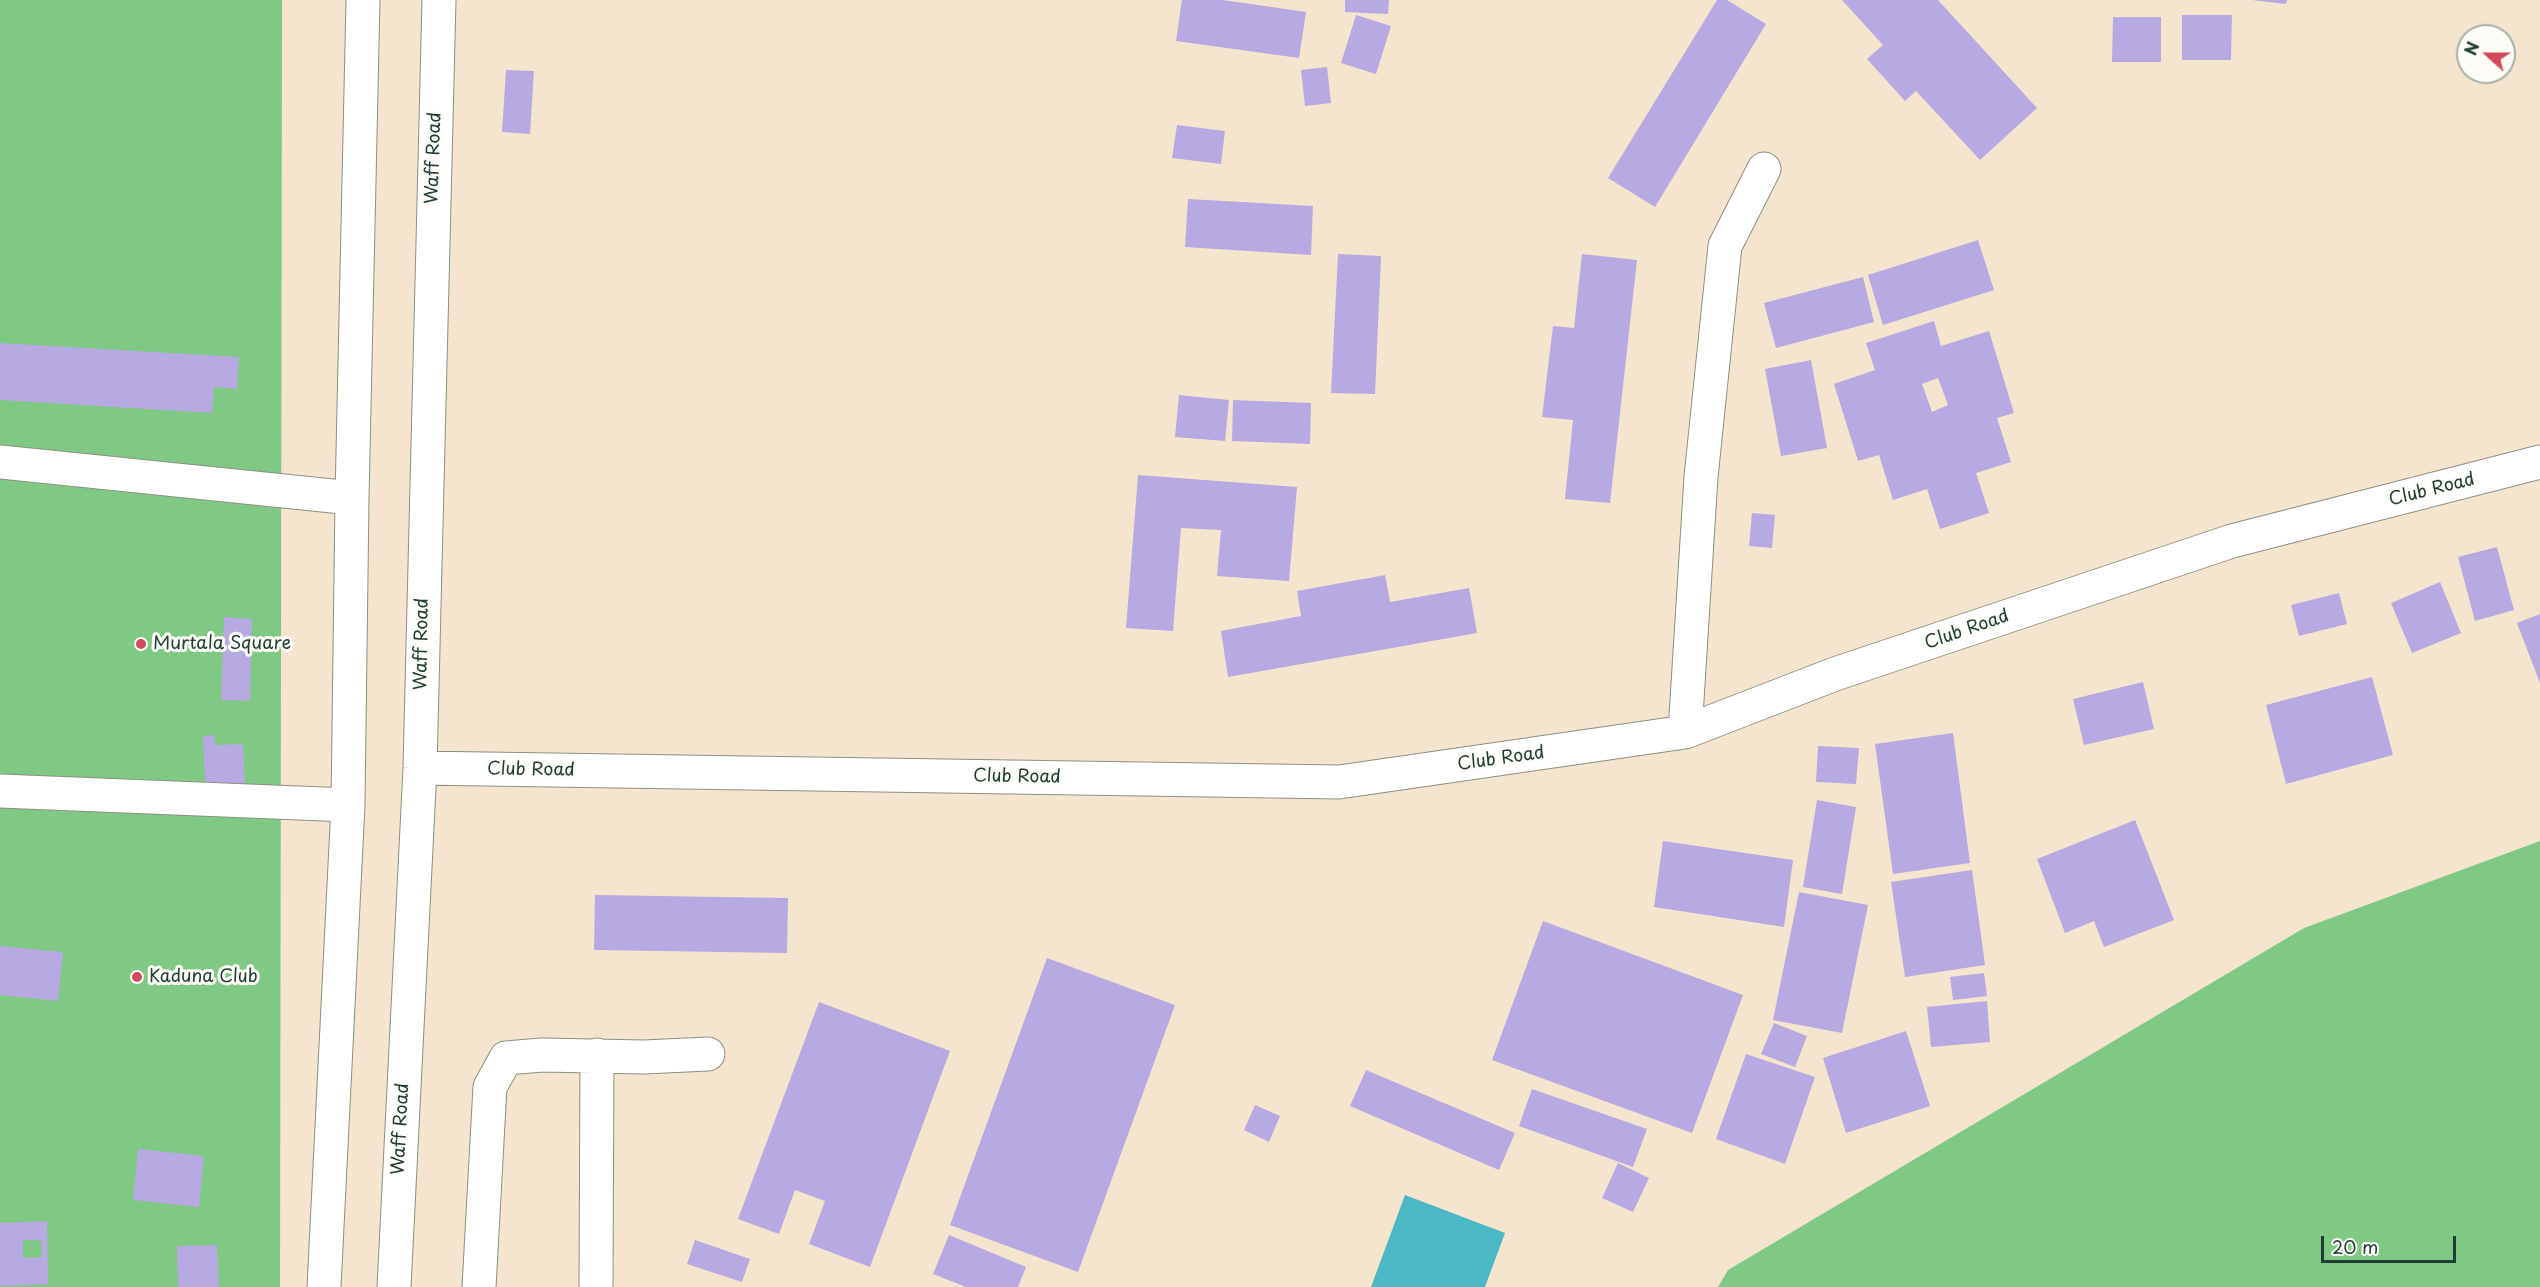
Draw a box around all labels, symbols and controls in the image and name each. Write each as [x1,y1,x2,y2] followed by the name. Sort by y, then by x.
[2456,24,2516,84] north arrow
[2458,38,2485,58] text: N
[422,112,446,204] street label: Waff Road
[2387,469,2477,511] street label: Club Road
[410,598,434,690] street label: Waff Road
[1922,605,2012,655] street label: Club Road
[153,633,291,655] place label: Murtala Square
[134,637,148,651] marker: Murtala Square
[1456,742,1546,776] street label: Club Road
[487,758,575,782] street label: Club Road
[973,765,1061,789] street label: Club Road
[149,966,258,988] place label: Kaduna Club
[130,970,144,984] marker: Kaduna Club
[388,1082,414,1176] street label: Waff Road
[2324,1224,2459,1262] scale bar
[2332,1233,2378,1260] text: 20 m

